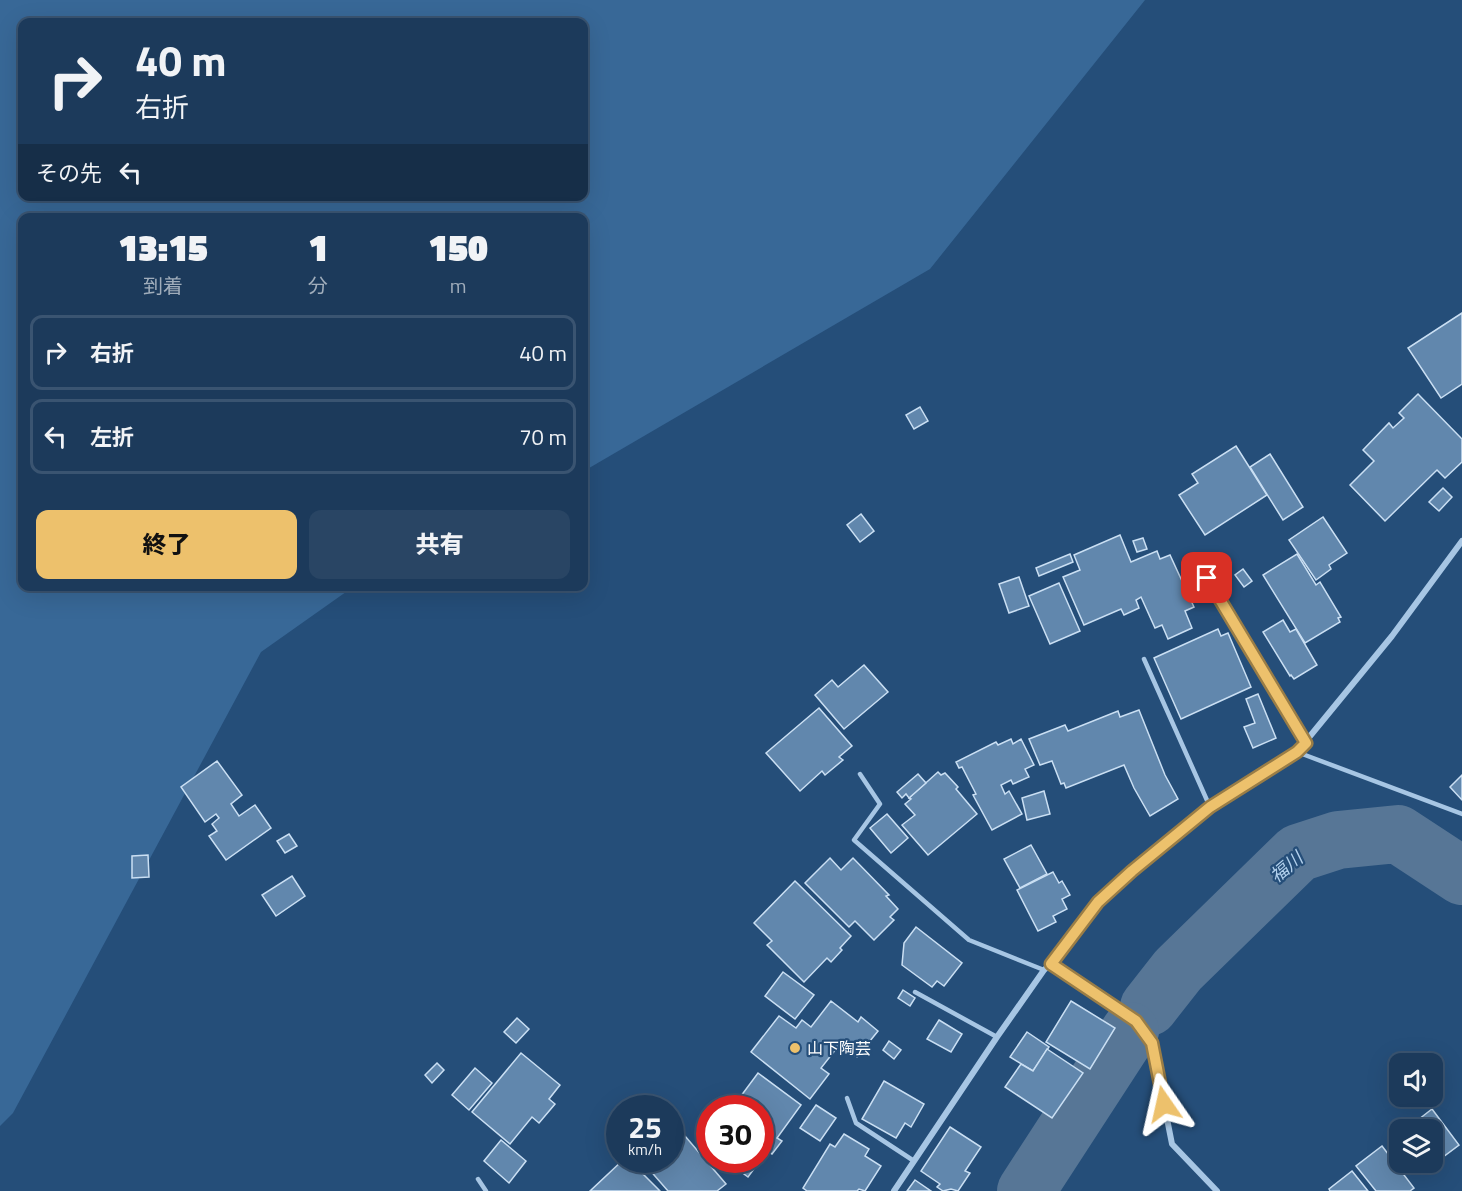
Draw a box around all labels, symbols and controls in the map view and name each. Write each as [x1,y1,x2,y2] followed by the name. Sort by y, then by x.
[135,28,227,92] text: 40 m
[36,42,114,120] icon: right
[135,86,189,127] text: 右折
[36,156,102,190] text: その先
[114,156,147,189] icon: left
[118,220,208,275] text: 13:15
[308,220,328,275] text: 1
[428,220,488,275] text: 150
[143,270,183,301] text: 到着
[308,270,328,301] text: 分
[450,270,466,301] text: m
[39,336,72,369] icon: right
[90,336,134,370] text: 右折
[519,336,567,370] text: 40 m
[39,420,72,453] icon: left
[90,420,134,454] text: 左折
[519,420,567,454] text: 70 m
[36,510,297,579] button: 終了
[309,510,570,579] button: 共有
[1181,552,1232,603] pin
[1190,561,1223,594] icon: arrive
[1264,844,1310,889] water label: 福川
[807,1036,871,1060] place label: 山下陶芸
[788,1041,802,1055] marker: 山下陶芸
[1389,1053,1443,1173] map controls
[1389,1053,1443,1107] button: sound
[1132,1072,1196,1136] position arrow
[696,1095,774,1173] speed limit sign: 30
[628,1104,662,1150] text: 25
[1389,1119,1443,1173] button: layers
[628,1138,662,1161] text: km/h

